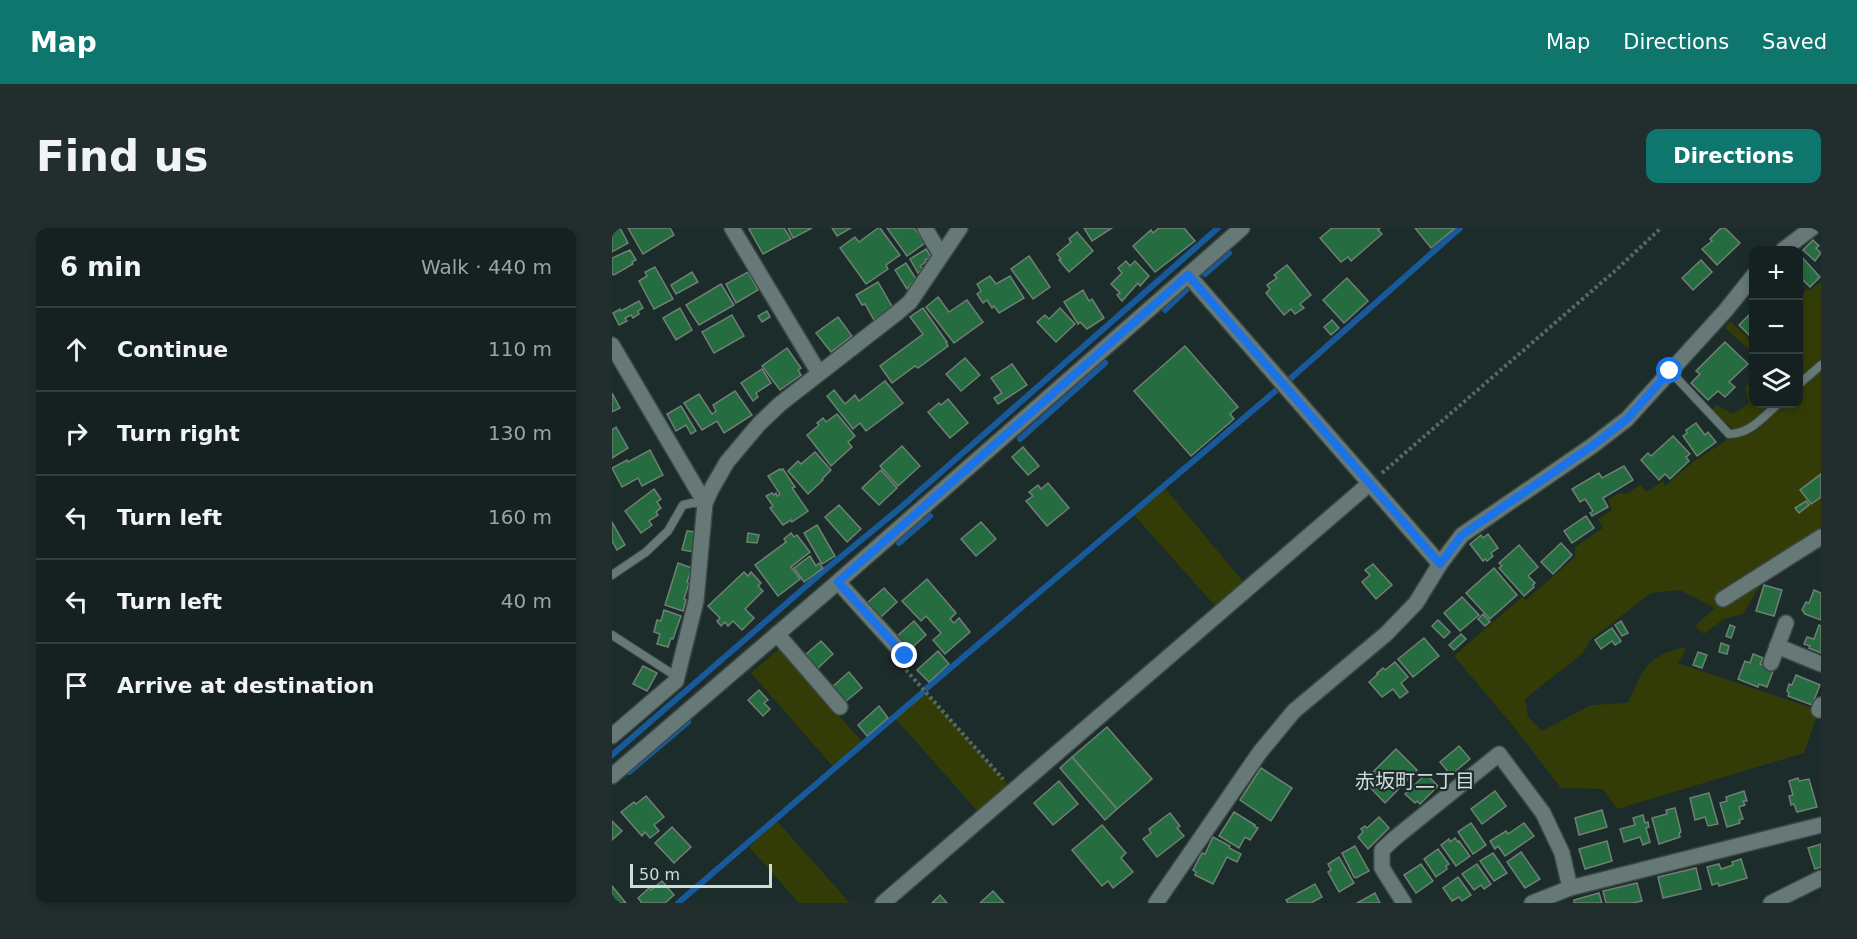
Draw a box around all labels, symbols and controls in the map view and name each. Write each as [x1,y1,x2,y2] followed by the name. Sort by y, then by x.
[30,26,97,59] text: Map
[1546,30,1590,54] text: Map
[1623,30,1729,54] text: Directions
[1762,30,1827,54] text: Saved
[1646,129,1821,183] button: Directions
[36,132,209,181] text: Find us
[1749,246,1803,408] map controls
[1749,246,1803,300] button: +
[60,252,142,282] text: 6 min
[421,255,552,279] text: Walk · 440 m
[1749,300,1803,354] button: −
[60,333,93,366] icon: ahead
[117,337,228,362] text: Continue
[488,337,552,361] text: 110 m
[1749,354,1803,408] button: layers
[1656,357,1682,383] route start
[60,417,93,450] icon: right
[117,421,240,446] text: Turn right
[488,421,552,445] text: 130 m
[60,501,93,534] icon: left
[117,505,222,530] text: Turn left
[488,505,552,529] text: 160 m
[60,585,93,618] icon: left
[117,589,222,614] text: Turn left
[501,589,552,613] text: 40 m
[891,642,917,668] route end
[60,669,93,702] icon: arrive
[117,673,374,698] text: Arrive at destination
[1355,769,1475,793] district label: 赤坂町二丁目
[630,861,772,888] scale bar
[639,865,680,884] text: 50 m

